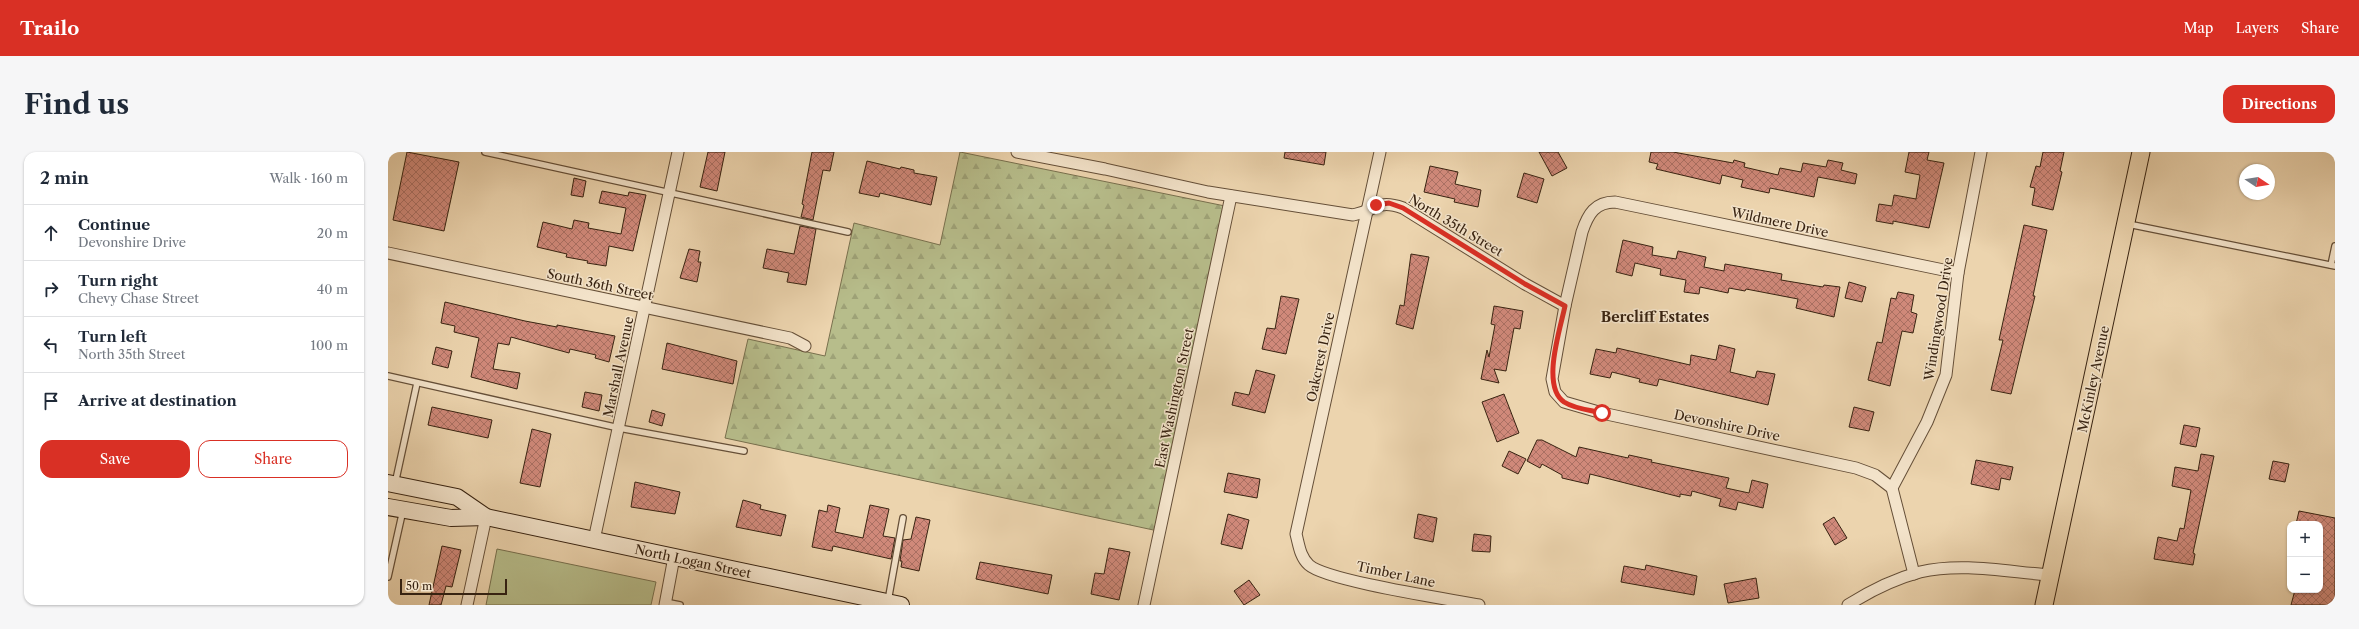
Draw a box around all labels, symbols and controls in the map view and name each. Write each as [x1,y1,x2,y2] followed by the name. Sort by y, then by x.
[20,17,79,40] text: Trailo
[2183,19,2213,37] text: Map
[2235,19,2279,37] text: Layers
[2301,19,2339,37] text: Share
[2223,85,2335,123] button: Directions
[24,87,129,121] text: Find us
[2239,164,2275,200] north arrow
[40,168,89,188] text: 2 min
[269,170,348,186] text: Walk · 160 m
[1406,191,1506,260] street label: North 35th Street
[1367,196,1385,214] route end
[1729,204,1830,240] street label: Wildmere Drive
[78,215,150,234] text: Continue
[40,222,62,244] icon: ahead
[317,225,348,241] text: 20 m
[78,234,186,250] text: Devonshire Drive
[1920,256,1956,383] street label: Windingwood Drive
[546,265,655,303] street label: South 36th Street
[78,271,158,290] text: Turn right
[40,278,62,300] icon: right
[317,281,348,297] text: 40 m
[78,290,199,306] text: Chevy Chase Street
[1601,308,1709,326] district label: Bercliff Estates
[1303,311,1337,403] street label: Oakcrest Drive
[599,315,637,419] street label: Marshall Avenue
[2074,324,2112,434] street label: McKinley Avenue
[1151,326,1197,469] street label: East Washington Street
[78,327,147,346] text: Turn left
[40,334,62,356] icon: left
[310,337,348,353] text: 100 m
[78,346,185,362] text: North 35th Street
[40,390,62,412] icon: arrive
[78,391,237,410] text: Arrive at destination
[1593,404,1611,422] route start
[1673,406,1781,444] street label: Devonshire Drive
[40,440,190,478] button: Save
[198,440,348,478] button: Share
[2287,521,2323,593] map controls
[2287,521,2323,557] button: +
[633,541,753,581] street label: North Logan Street
[2287,557,2323,593] button: −
[1355,558,1437,590] street label: Timber Lane
[400,577,507,596] scale bar
[406,579,432,593] text: 50 m

